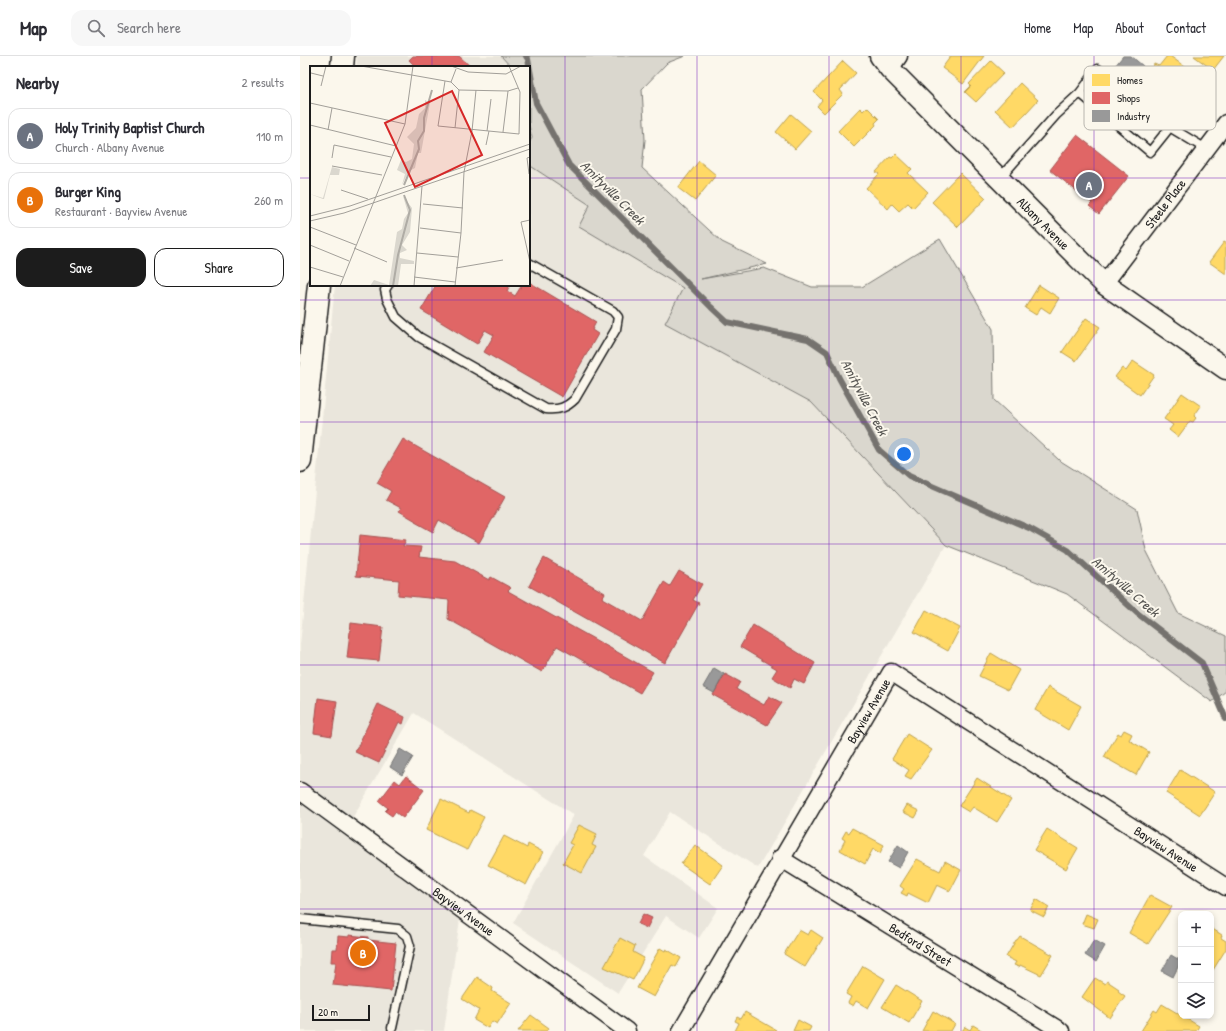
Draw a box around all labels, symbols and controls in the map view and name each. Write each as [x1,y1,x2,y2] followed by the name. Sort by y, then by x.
[71,10,351,46] search box
[20,15,47,41] text: Map
[85,17,107,39] icon: search
[117,17,181,38] text: Search here
[1024,18,1051,37] text: Home
[1073,18,1093,37] text: Map
[1115,18,1144,37] text: About
[1166,18,1206,37] text: Contact
[310,66,530,286] inset map
[1084,66,1216,130] legend
[16,71,59,94] text: Nearby
[242,73,284,91] text: 2 results
[1117,73,1143,87] text: Homes
[1117,91,1140,105] text: Shops
[1117,109,1151,123] text: Industry
[55,117,204,138] text: Holy Trinity Baptist Church
[27,127,33,145] text: A
[256,127,283,145] text: 110 m
[55,138,164,156] text: Church · Albany Avenue
[576,156,650,230] water label: Amityville Creek
[1076,170,1102,200] pin: A
[1140,175,1190,232] street label: Steele Place
[55,181,121,202] text: Burger King
[27,191,33,209] text: B
[254,191,283,209] text: 260 m
[1013,193,1074,254] street label: Albany Avenue
[55,202,187,220] text: Restaurant · Bayview Avenue
[16,248,146,287] button: Save
[154,248,284,287] button: Share
[836,356,894,440] water label: Amityville Creek
[894,444,914,464] your location
[1087,551,1165,622] water label: Amityville Creek
[842,675,894,747] street label: Bayview Avenue
[1131,821,1202,876] street label: Bayview Avenue
[429,882,498,940] street label: Bayview Avenue
[1178,911,1214,1019] map controls
[1178,911,1214,947] button: +
[886,918,956,971] street label: Bedford Street
[350,938,376,968] pin: B
[1178,947,1214,983] button: −
[1178,983,1214,1019] button: layers
[312,1003,370,1022] scale bar
[318,1005,338,1019] text: 20 m

